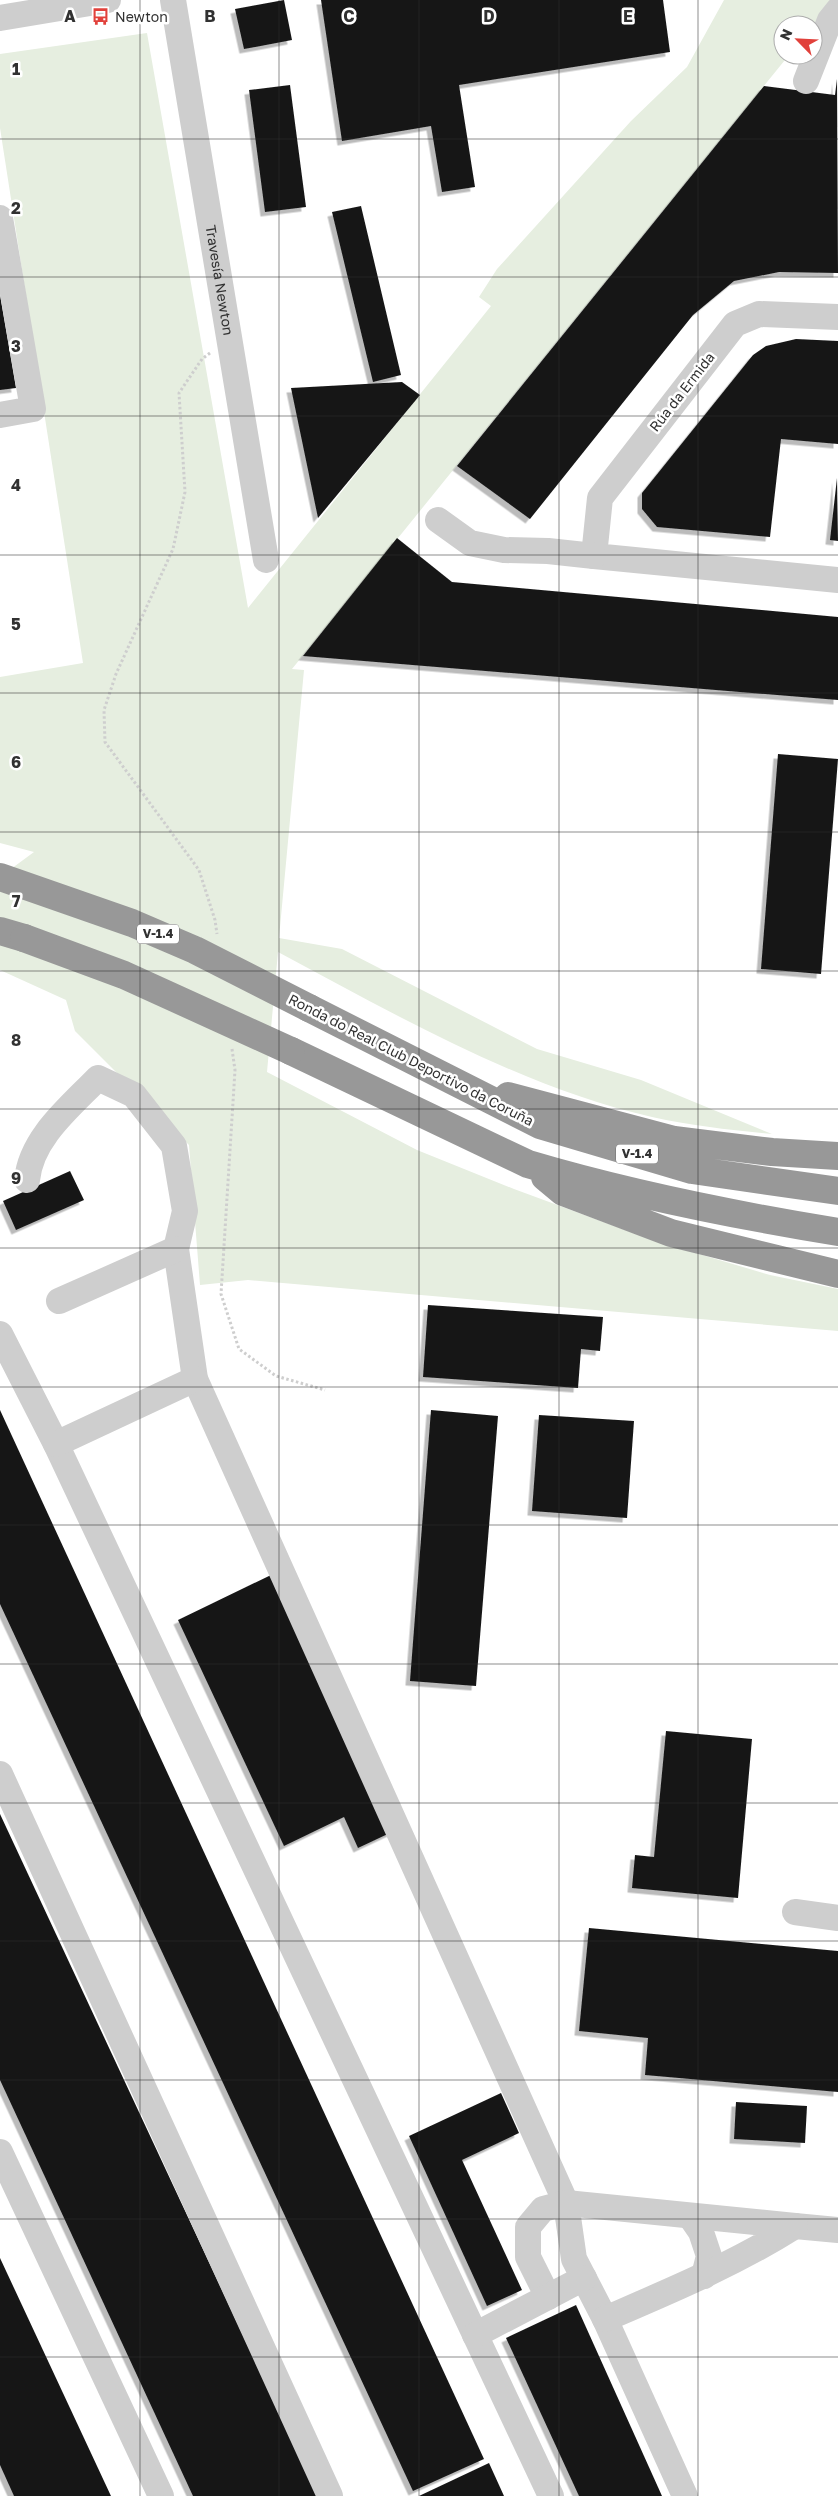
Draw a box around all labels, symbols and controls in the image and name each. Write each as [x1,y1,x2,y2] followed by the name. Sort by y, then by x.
[64,6,76,26] text: A
[204,6,216,26] text: B
[343,6,355,26] text: C
[483,6,495,26] text: D
[623,6,633,26] text: E
[91,7,111,27] bus stop icon: Newton
[115,8,168,25] place label: Newton
[773,15,823,65] north arrow
[776,26,796,43] text: N
[12,59,20,79] text: 1
[11,198,21,218] text: 2
[202,224,238,337] street label: Travesía Newton
[11,336,21,356] text: 3
[645,349,718,435] street label: Rúa da Ermida
[11,475,21,495] text: 4
[11,614,21,634] text: 5
[11,752,21,772] text: 6
[12,891,21,911] text: 7
[137,924,179,944] road number: V-1.4
[286,990,537,1129] street label: Ronda do Real Club Deportivo da Coruña
[11,1030,21,1050] text: 8
[616,1144,658,1164] road number: V-1.4
[11,1168,21,1188] text: 9

